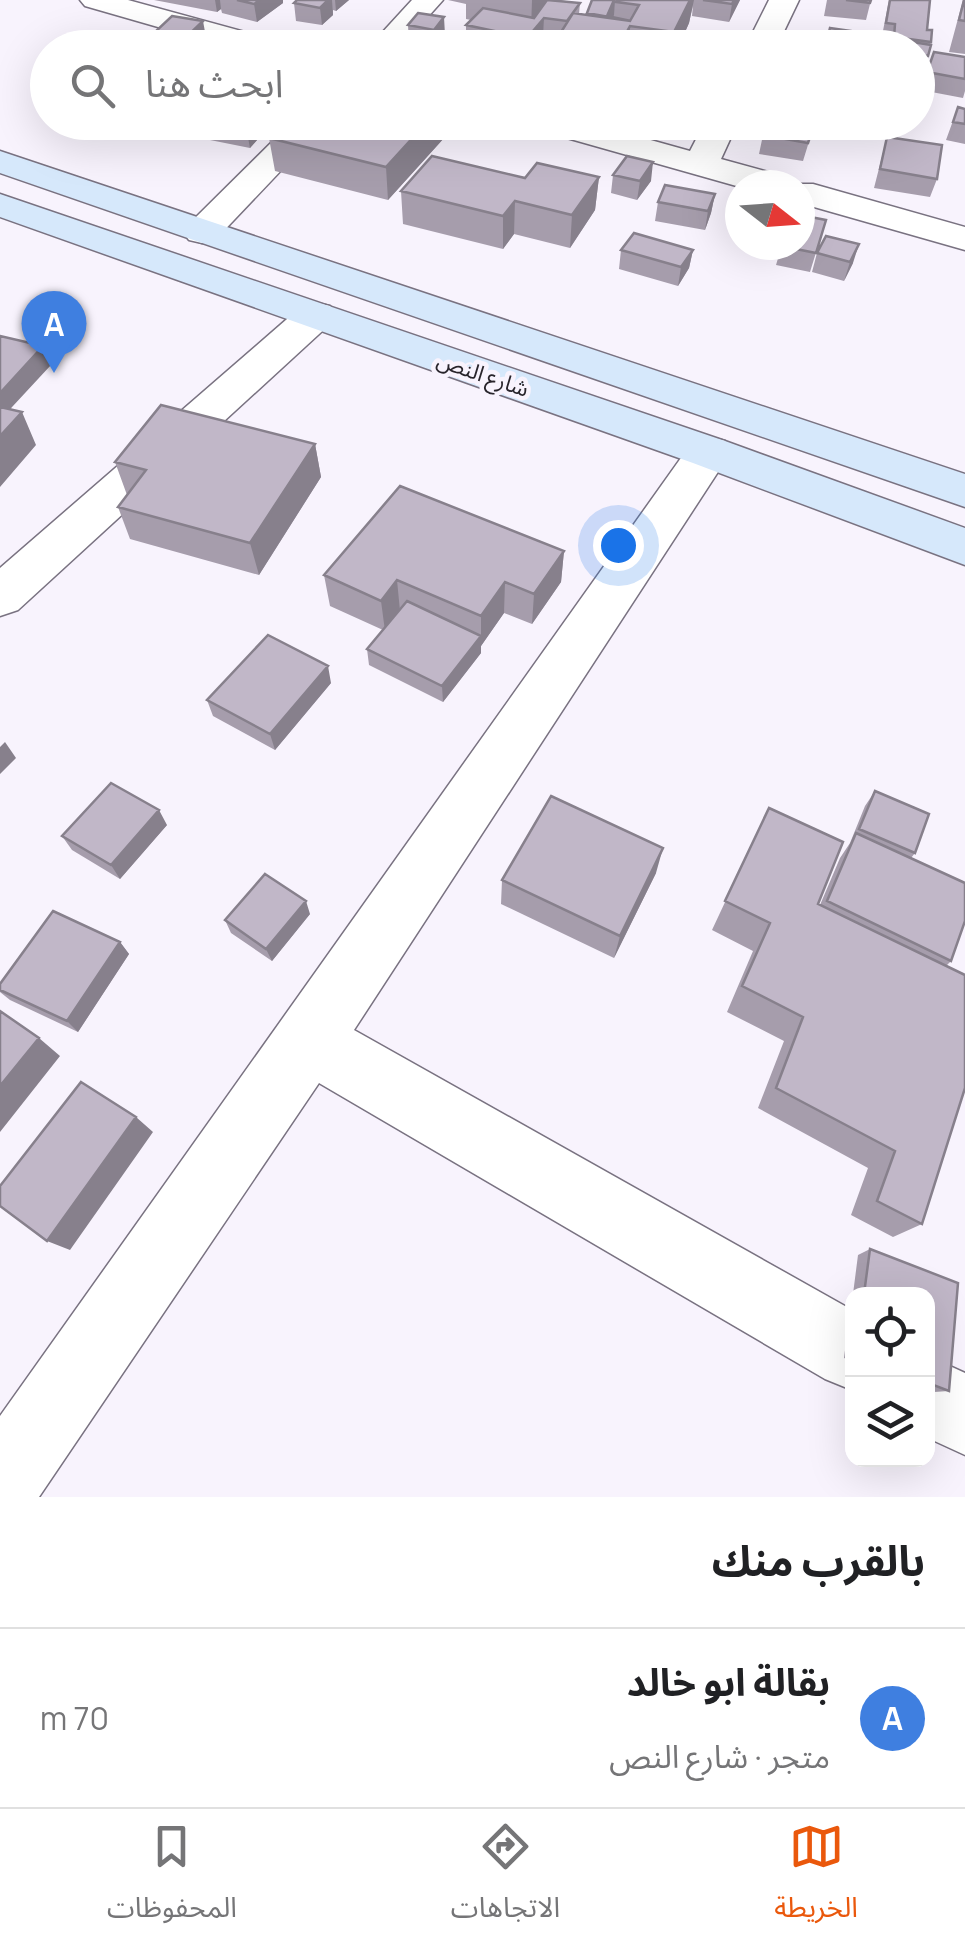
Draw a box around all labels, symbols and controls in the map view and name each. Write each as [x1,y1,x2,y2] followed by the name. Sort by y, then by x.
[30,30,935,140] search box
[145,56,284,108] text: ابحث هنا
[65,58,120,113] icon: search
[725,170,815,260] north arrow
[22,290,86,373] pin: A
[432,344,533,406] street label: شارع النص
[593,520,644,571] your location
[845,1287,935,1467] map controls
[845,1287,935,1377] button: locate
[845,1377,935,1467] button: layers
[712,1531,925,1589] text: بالقرب منك
[627,1655,830,1707] text: بقالة ابو خالد
[40,1696,109,1740] text: 70 m
[882,1696,903,1740] text: A
[609,1734,830,1778] text: متجر · شارع النص
[107,1819,237,1938] tab: المحفوظات
[451,1819,560,1938] tab: الاتجاهات
[774,1819,858,1938] tab: الخريطة

